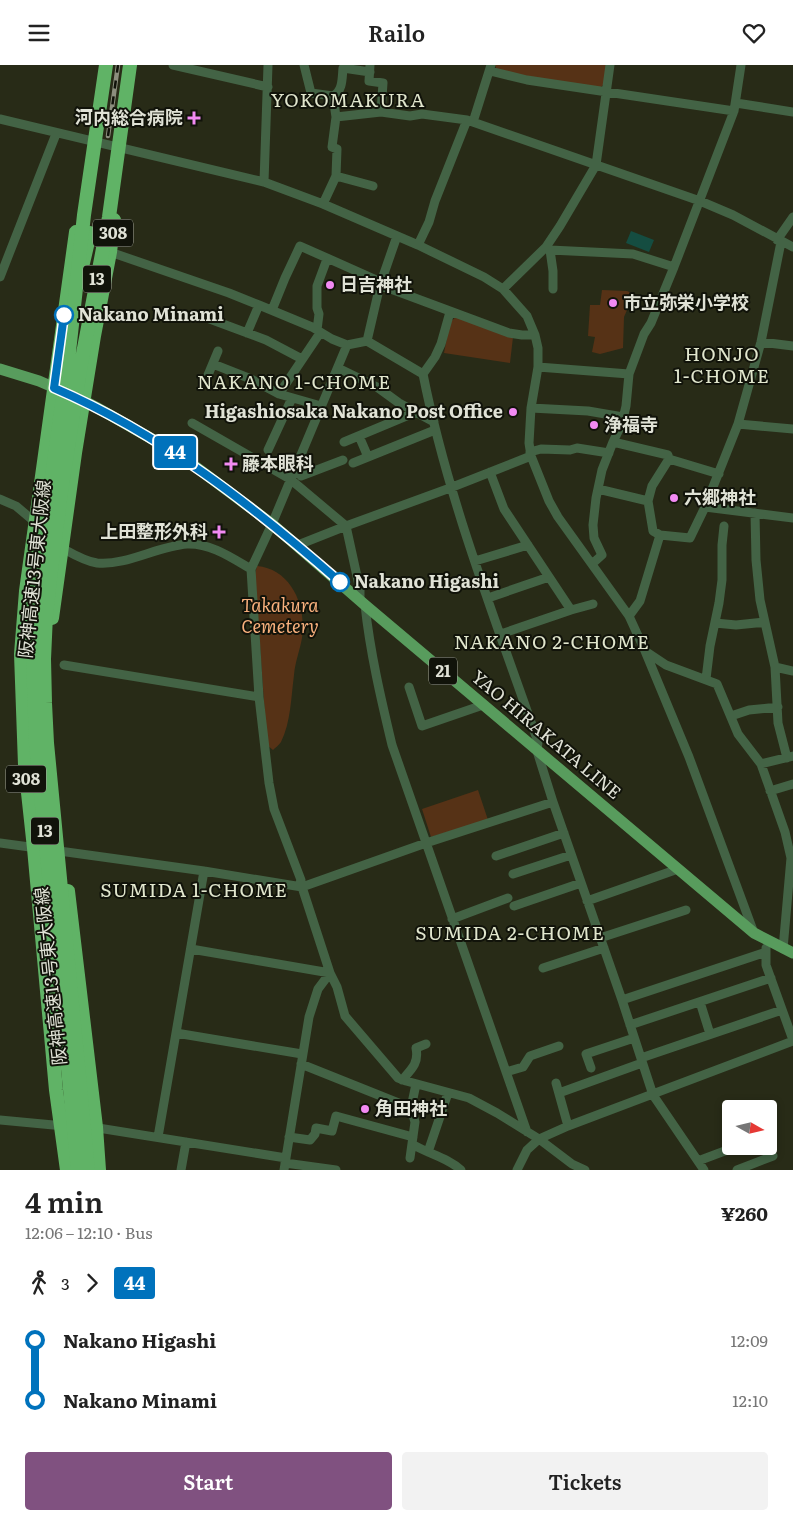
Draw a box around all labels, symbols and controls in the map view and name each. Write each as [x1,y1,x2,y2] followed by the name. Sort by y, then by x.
[368,16,425,49] text: Railo
[25,19,53,47] icon: menu
[740,19,768,47] icon: heart
[271,85,425,113] district label: YOKOMAKURA
[75,103,183,130] place label: 河内総合病院
[187,111,201,125] marker: 河内総合病院
[93,219,133,247] road number: 308
[83,265,111,293] road number: 13
[340,270,412,297] place label: 日吉神社
[324,279,336,291] marker: 日吉神社
[623,288,749,315] place label: 市立弥栄小学校
[607,297,619,309] marker: 市立弥栄小学校
[78,300,224,327] place label: Nakano Minami
[54,305,74,325] marker: Nakano Minami
[674,339,770,389] district label: HONJO 1-CHOME
[197,367,391,395] district label: NAKANO 1-CHOME
[204,397,503,424] place label: Higashiosaka Nakano Post Office
[507,406,519,418] marker: Higashiosaka Nakano Post Office
[604,410,658,437] place label: 浄福寺
[588,419,600,431] marker: 浄福寺
[152,436,198,468] line badge: 44
[164,438,186,465] text: 44
[242,449,314,476] place label: 藤本眼科
[224,457,238,471] marker: 藤本眼科
[11,478,56,659] street label: 阪神高速13号東大阪線
[684,483,756,510] place label: 六郷神社
[668,492,680,504] marker: 六郷神社
[100,517,208,544] place label: 上田整形外科
[212,525,226,539] marker: 上田整形外科
[354,567,500,594] place label: Nakano Higashi
[330,572,350,592] marker: Nakano Higashi
[241,591,319,639] park label: Takakura Cemetery
[454,627,650,655] district label: NAKANO 2-CHOME
[429,657,457,685] road number: 21
[466,663,628,805] street label: YAO HIRAKATA LINE
[6,766,46,793] road number: 308
[31,817,59,844] road number: 13
[100,875,288,903] district label: SUMIDA 1-CHOME
[27,886,72,1067] street label: 阪神高速13号東大阪線
[415,918,605,946] district label: SUMIDA 2-CHOME
[375,1094,447,1121] place label: 角田神社
[722,1100,778,1155] north arrow
[722,1100,777,1155] map controls
[359,1103,371,1115] marker: 角田神社
[25,1180,103,1222] text: 4 min
[721,1199,768,1227] text: ¥260
[25,1220,153,1244] text: 12:06 – 12:10 · Bus
[25,1269,53,1297] icon: walk
[78,1269,106,1297] icon: forward
[124,1269,145,1296] text: 44
[61,1271,70,1295] text: 3
[63,1326,216,1354] text: Nakano Higashi
[730,1328,768,1352] text: 12:09
[63,1386,217,1414] text: Nakano Minami
[732,1388,768,1412] text: 12:10
[25,1452,392,1510] button: Start
[402,1452,768,1510] button: Tickets

